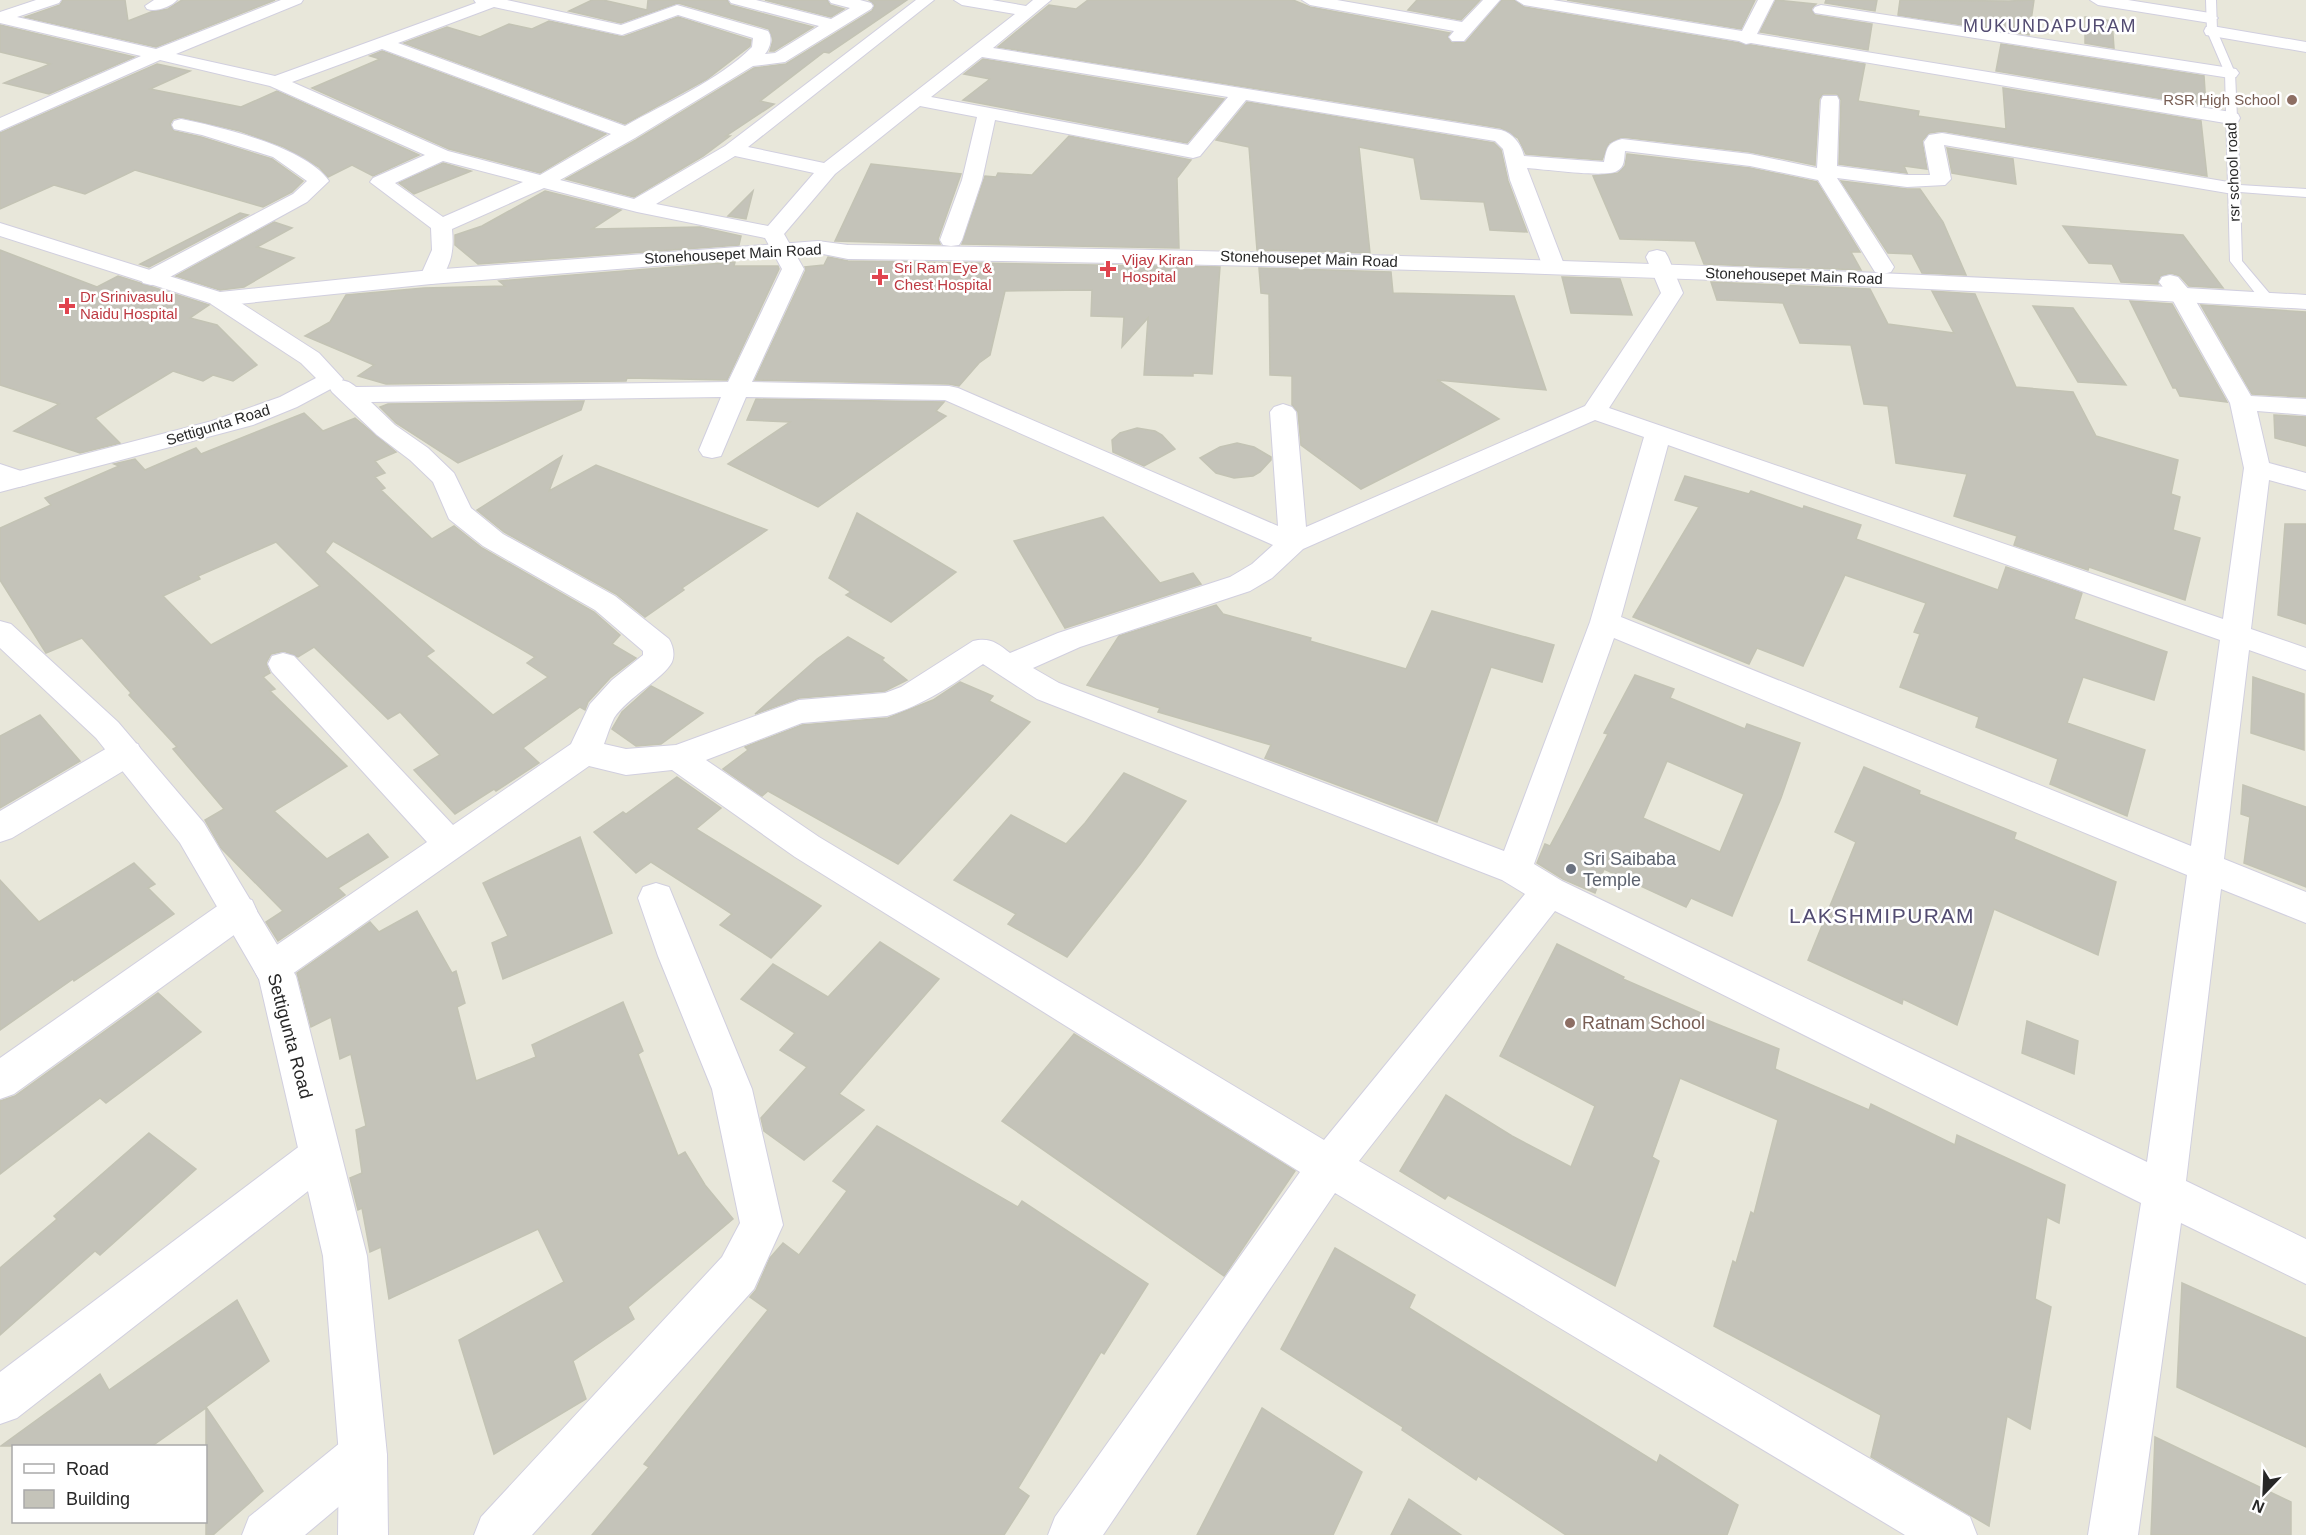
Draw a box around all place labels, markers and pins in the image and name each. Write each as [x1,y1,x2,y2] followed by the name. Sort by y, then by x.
[2163,91,2280,108] place label: RSR High School
[2285,93,2299,107] marker: RSR High School
[1122,251,1193,285] place label: Vijay Kiran Hospital
[894,259,992,293] place label: Sri Ram Eye & Chest Hospital
[1099,260,1117,278] marker: Vijay Kiran Hospital
[871,268,889,286] marker: Sri Ram Eye & Chest Hospital
[80,288,178,322] place label: Dr Srinivasulu Naidu Hospital
[58,297,76,315] marker: Dr Srinivasulu Naidu Hospital
[1583,849,1677,890] place label: Sri Saibaba Temple
[1564,862,1578,876] marker: Sri Saibaba Temple
[1582,1013,1705,1033] place label: Ratnam School
[1563,1016,1577,1030] marker: Ratnam School

